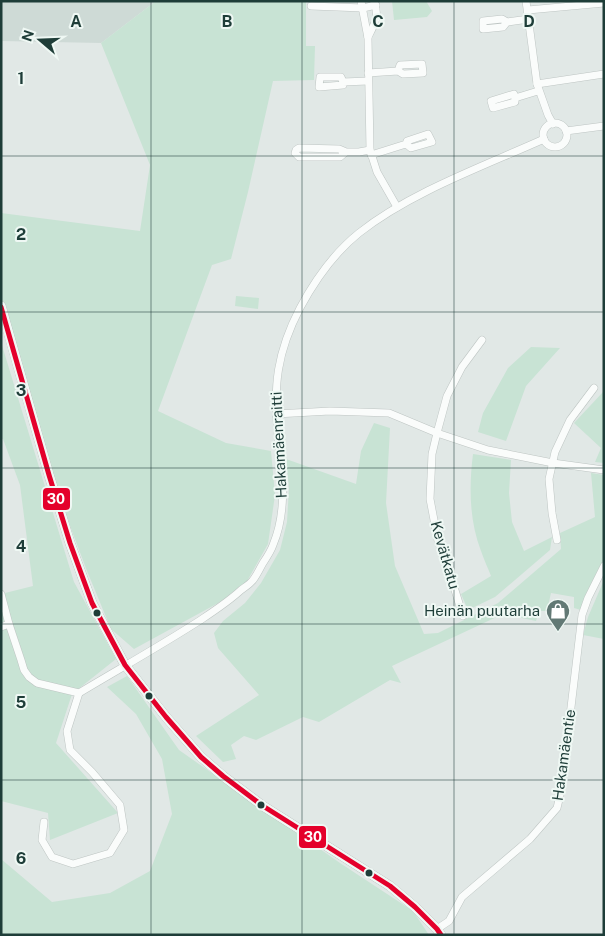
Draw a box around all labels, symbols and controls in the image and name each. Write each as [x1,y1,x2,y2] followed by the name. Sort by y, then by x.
[70,12,82,31] text: A
[222,12,233,31] text: B
[372,12,384,31] text: C
[523,12,535,31] text: D
[15,15,65,65] north arrow
[18,28,37,44] text: N
[18,69,24,88] text: 1
[16,225,26,244] text: 2
[16,381,26,400] text: 3
[267,391,290,499] street label: Hakamäenraitti
[42,487,71,511] line badge: 30
[47,491,65,507] text: 30
[428,519,463,591] street label: Kevätkatu
[16,537,27,556] text: 4
[545,598,571,632] shop icon: Heinän puutarha
[424,602,540,619] place label: Heinän puutarha
[92,608,102,618] unlabelled marker
[144,691,154,701] unlabelled marker
[16,693,27,712] text: 5
[549,708,578,802] street label: Hakamäentie
[256,800,266,810] unlabelled marker
[298,825,327,849] line badge: 30
[304,829,322,845] text: 30
[16,849,26,868] text: 6
[364,868,374,878] unlabelled marker

